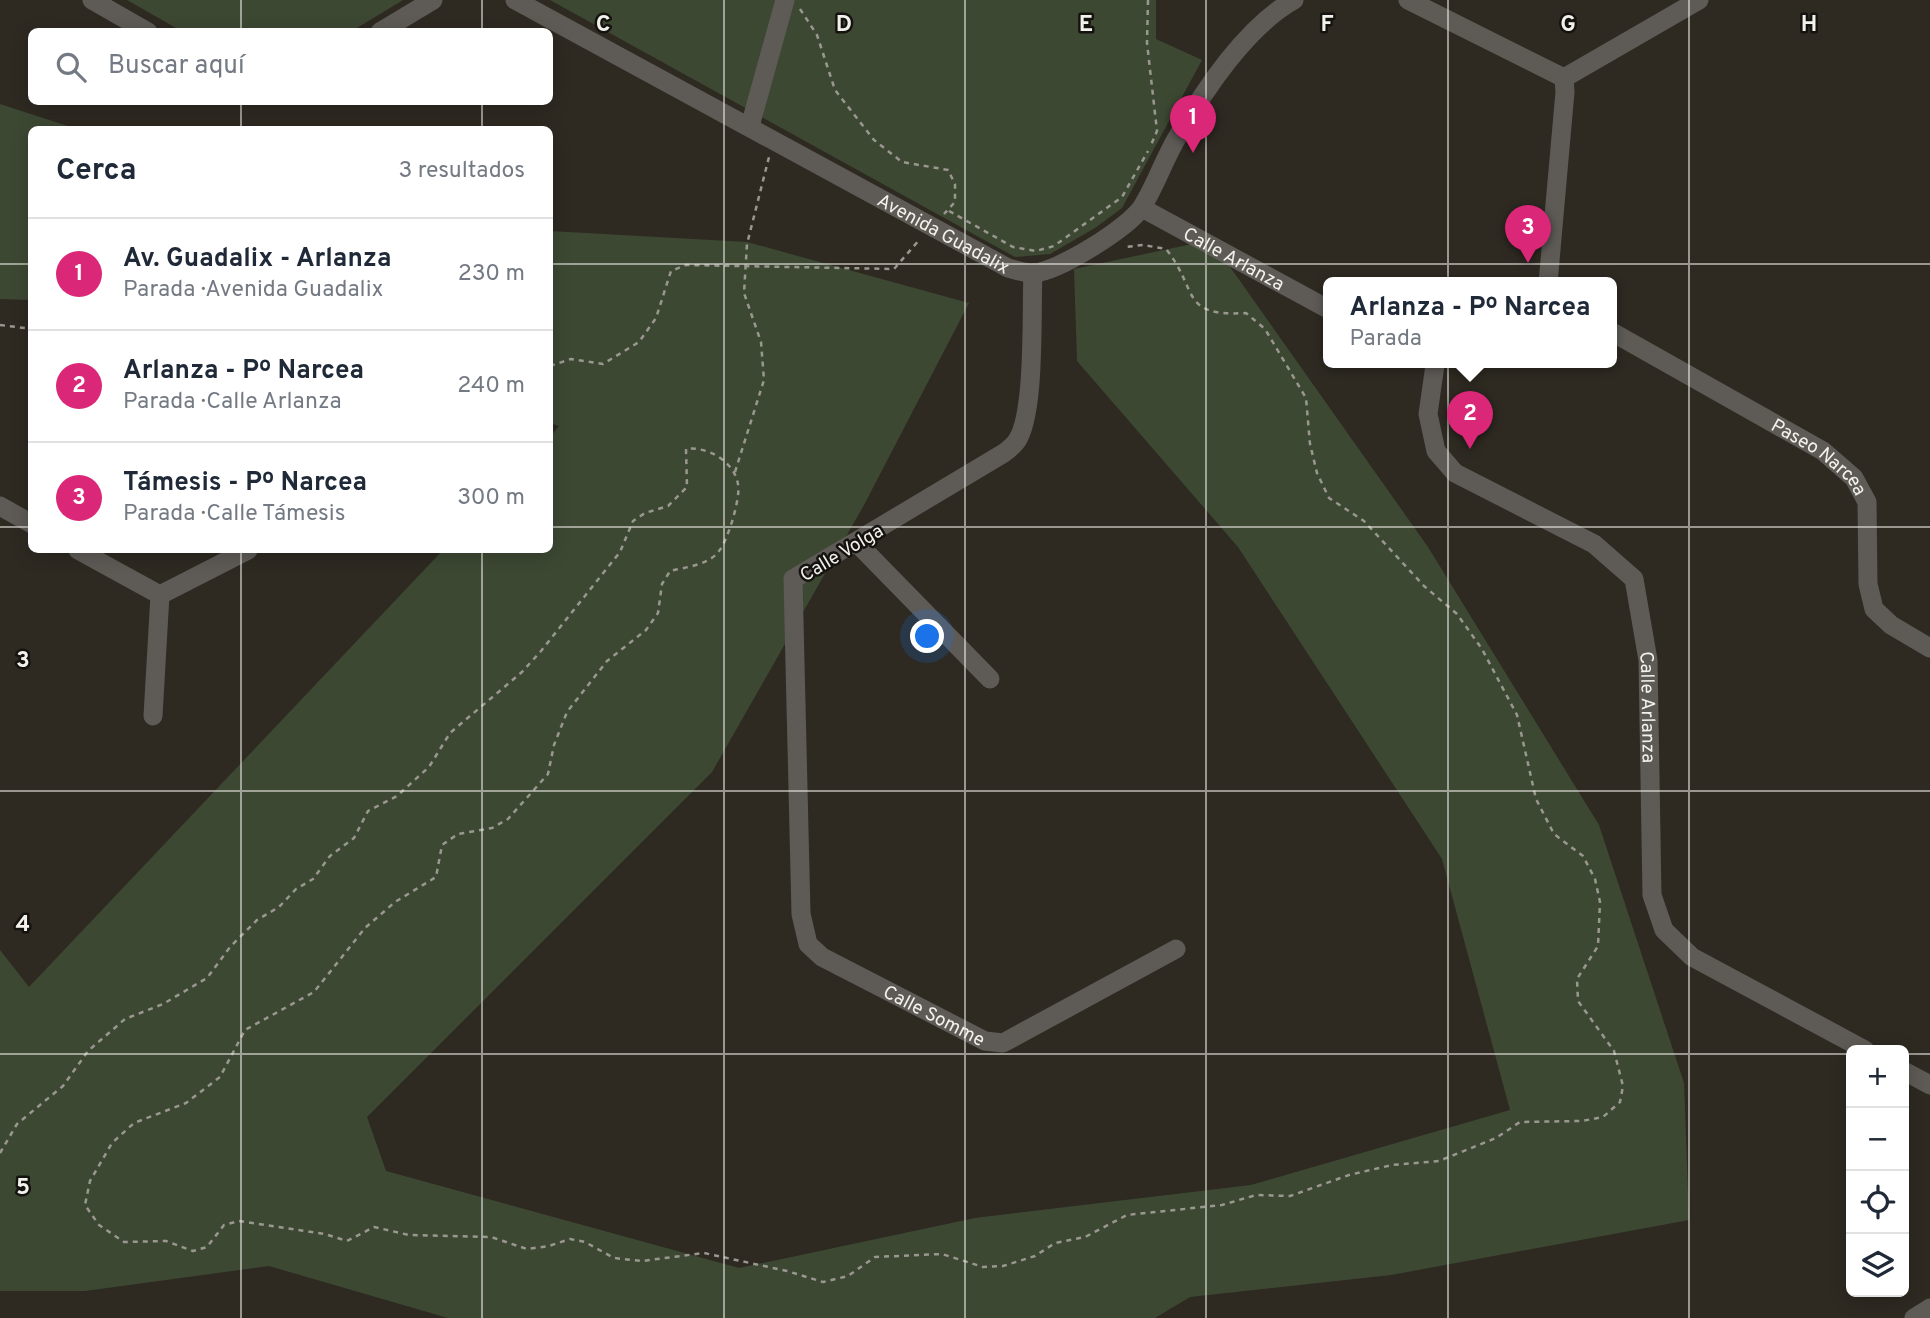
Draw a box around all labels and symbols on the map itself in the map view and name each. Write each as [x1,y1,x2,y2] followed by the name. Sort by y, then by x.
[596,11,610,40] text: C
[836,11,852,40] text: D
[1079,11,1093,40] text: E
[1320,11,1334,40] text: F
[1560,11,1576,40] text: G
[1801,11,1817,40] text: H
[1170,95,1216,153] pin: 1
[872,189,1013,281] street label: Avenida Guadalix
[1505,205,1551,263] pin: 3
[1178,223,1288,297] street label: Calle Arlanza
[1447,391,1493,449] pin: 2
[1766,414,1871,500] street label: Paseo Narcea
[796,519,888,588] street label: Calle Volga
[910,619,944,653] your location
[16,647,30,676] text: 3
[1633,650,1660,763] street label: Calle Arlanza
[16,911,30,940] text: 4
[879,981,989,1053] street label: Calle Somme
[16,1174,30,1203] text: 5

